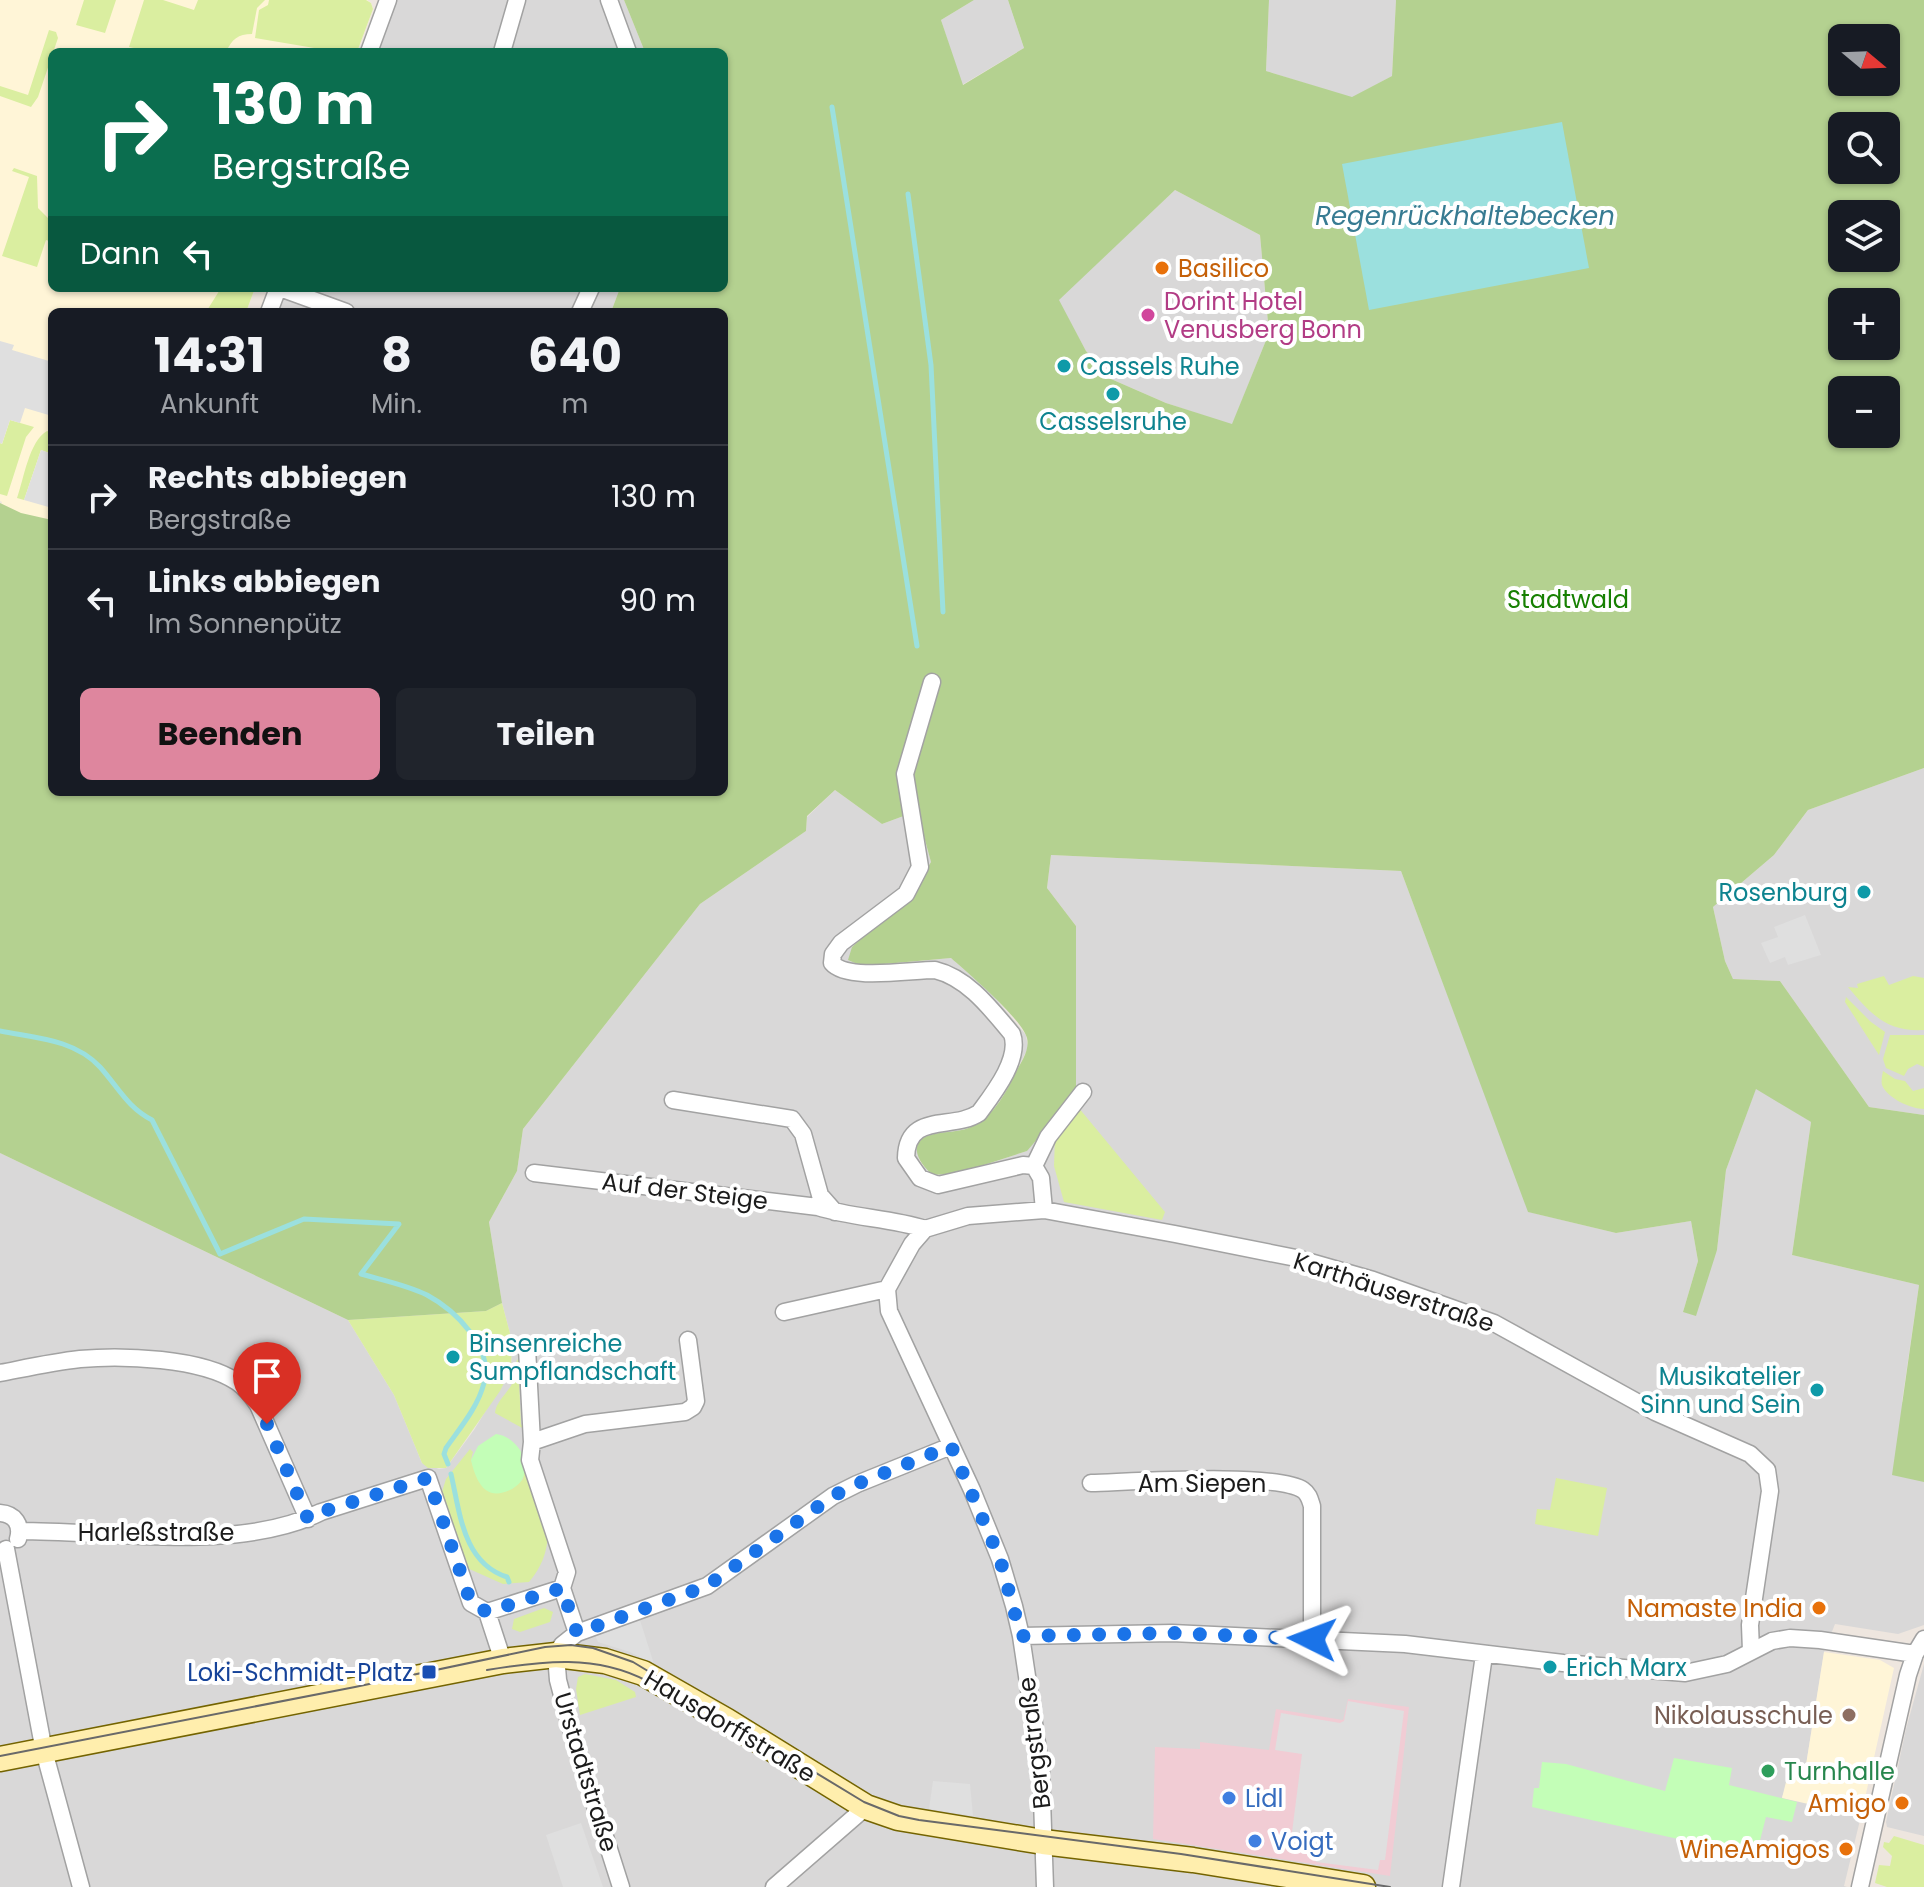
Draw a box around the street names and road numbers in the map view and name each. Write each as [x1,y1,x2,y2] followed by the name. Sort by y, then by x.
[600,1164,770,1218] street label: Auf der Steige
[1289,1244,1499,1340] street label: Karthäuserstraße
[1138,1467,1266,1500] street label: Am Siepen
[78,1516,234,1549] street label: Harleßstraße
[638,1662,822,1790] street label: Hausdorffstraße
[1010,1675,1058,1811] street label: Bergstraße
[546,1688,626,1856] street label: Urstadtstraße

